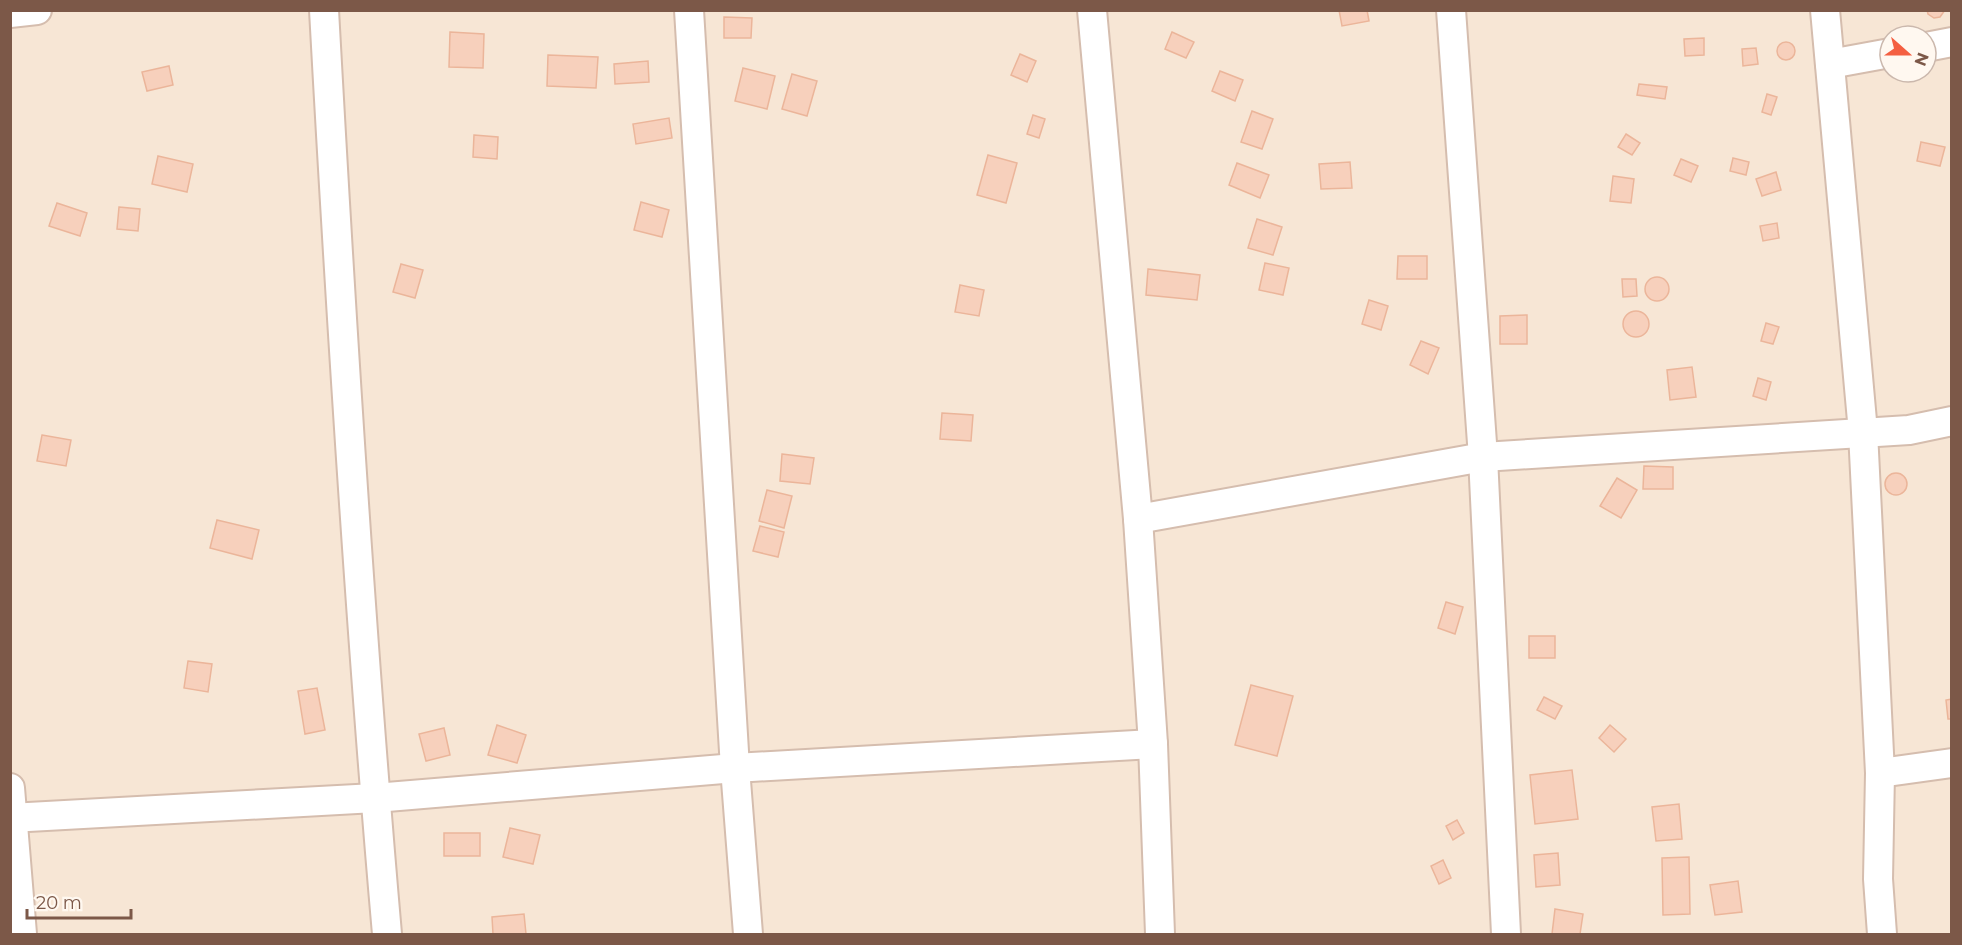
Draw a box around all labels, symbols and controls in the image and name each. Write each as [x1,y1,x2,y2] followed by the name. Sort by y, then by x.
[1878,24,1938,84] north arrow
[1910,50,1933,69] text: N
[27,882,130,920] scale bar
[36,892,82,914] text: 20 m

